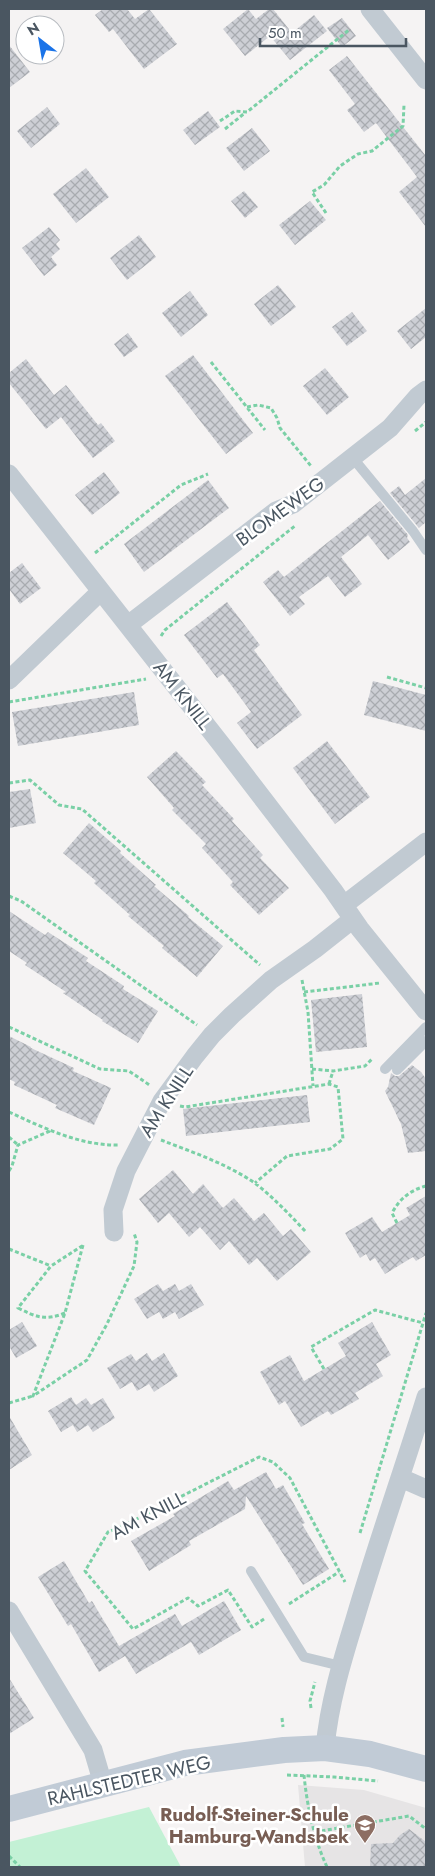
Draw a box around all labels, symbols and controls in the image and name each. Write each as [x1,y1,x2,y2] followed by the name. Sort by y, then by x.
[15,15,65,65] north arrow
[260,15,406,47] scale bar
[23,17,43,40] text: N
[268,22,302,44] text: 50 m
[231,470,330,553] street label: BLOMEWEG
[147,655,218,736] street label: AM KNILL
[133,1060,200,1143] street label: AM KNILL
[106,1484,191,1546] street label: AM KNILL
[45,1749,214,1812] street label: RAHLSTEDTER WEG
[160,1801,349,1850] place label: Rudolf-Steiner-Schule Hamburg-Wandsbek
[353,1813,377,1844] school or university icon: Rudolf-Steiner-Schule Hamburg-Wandsbek

